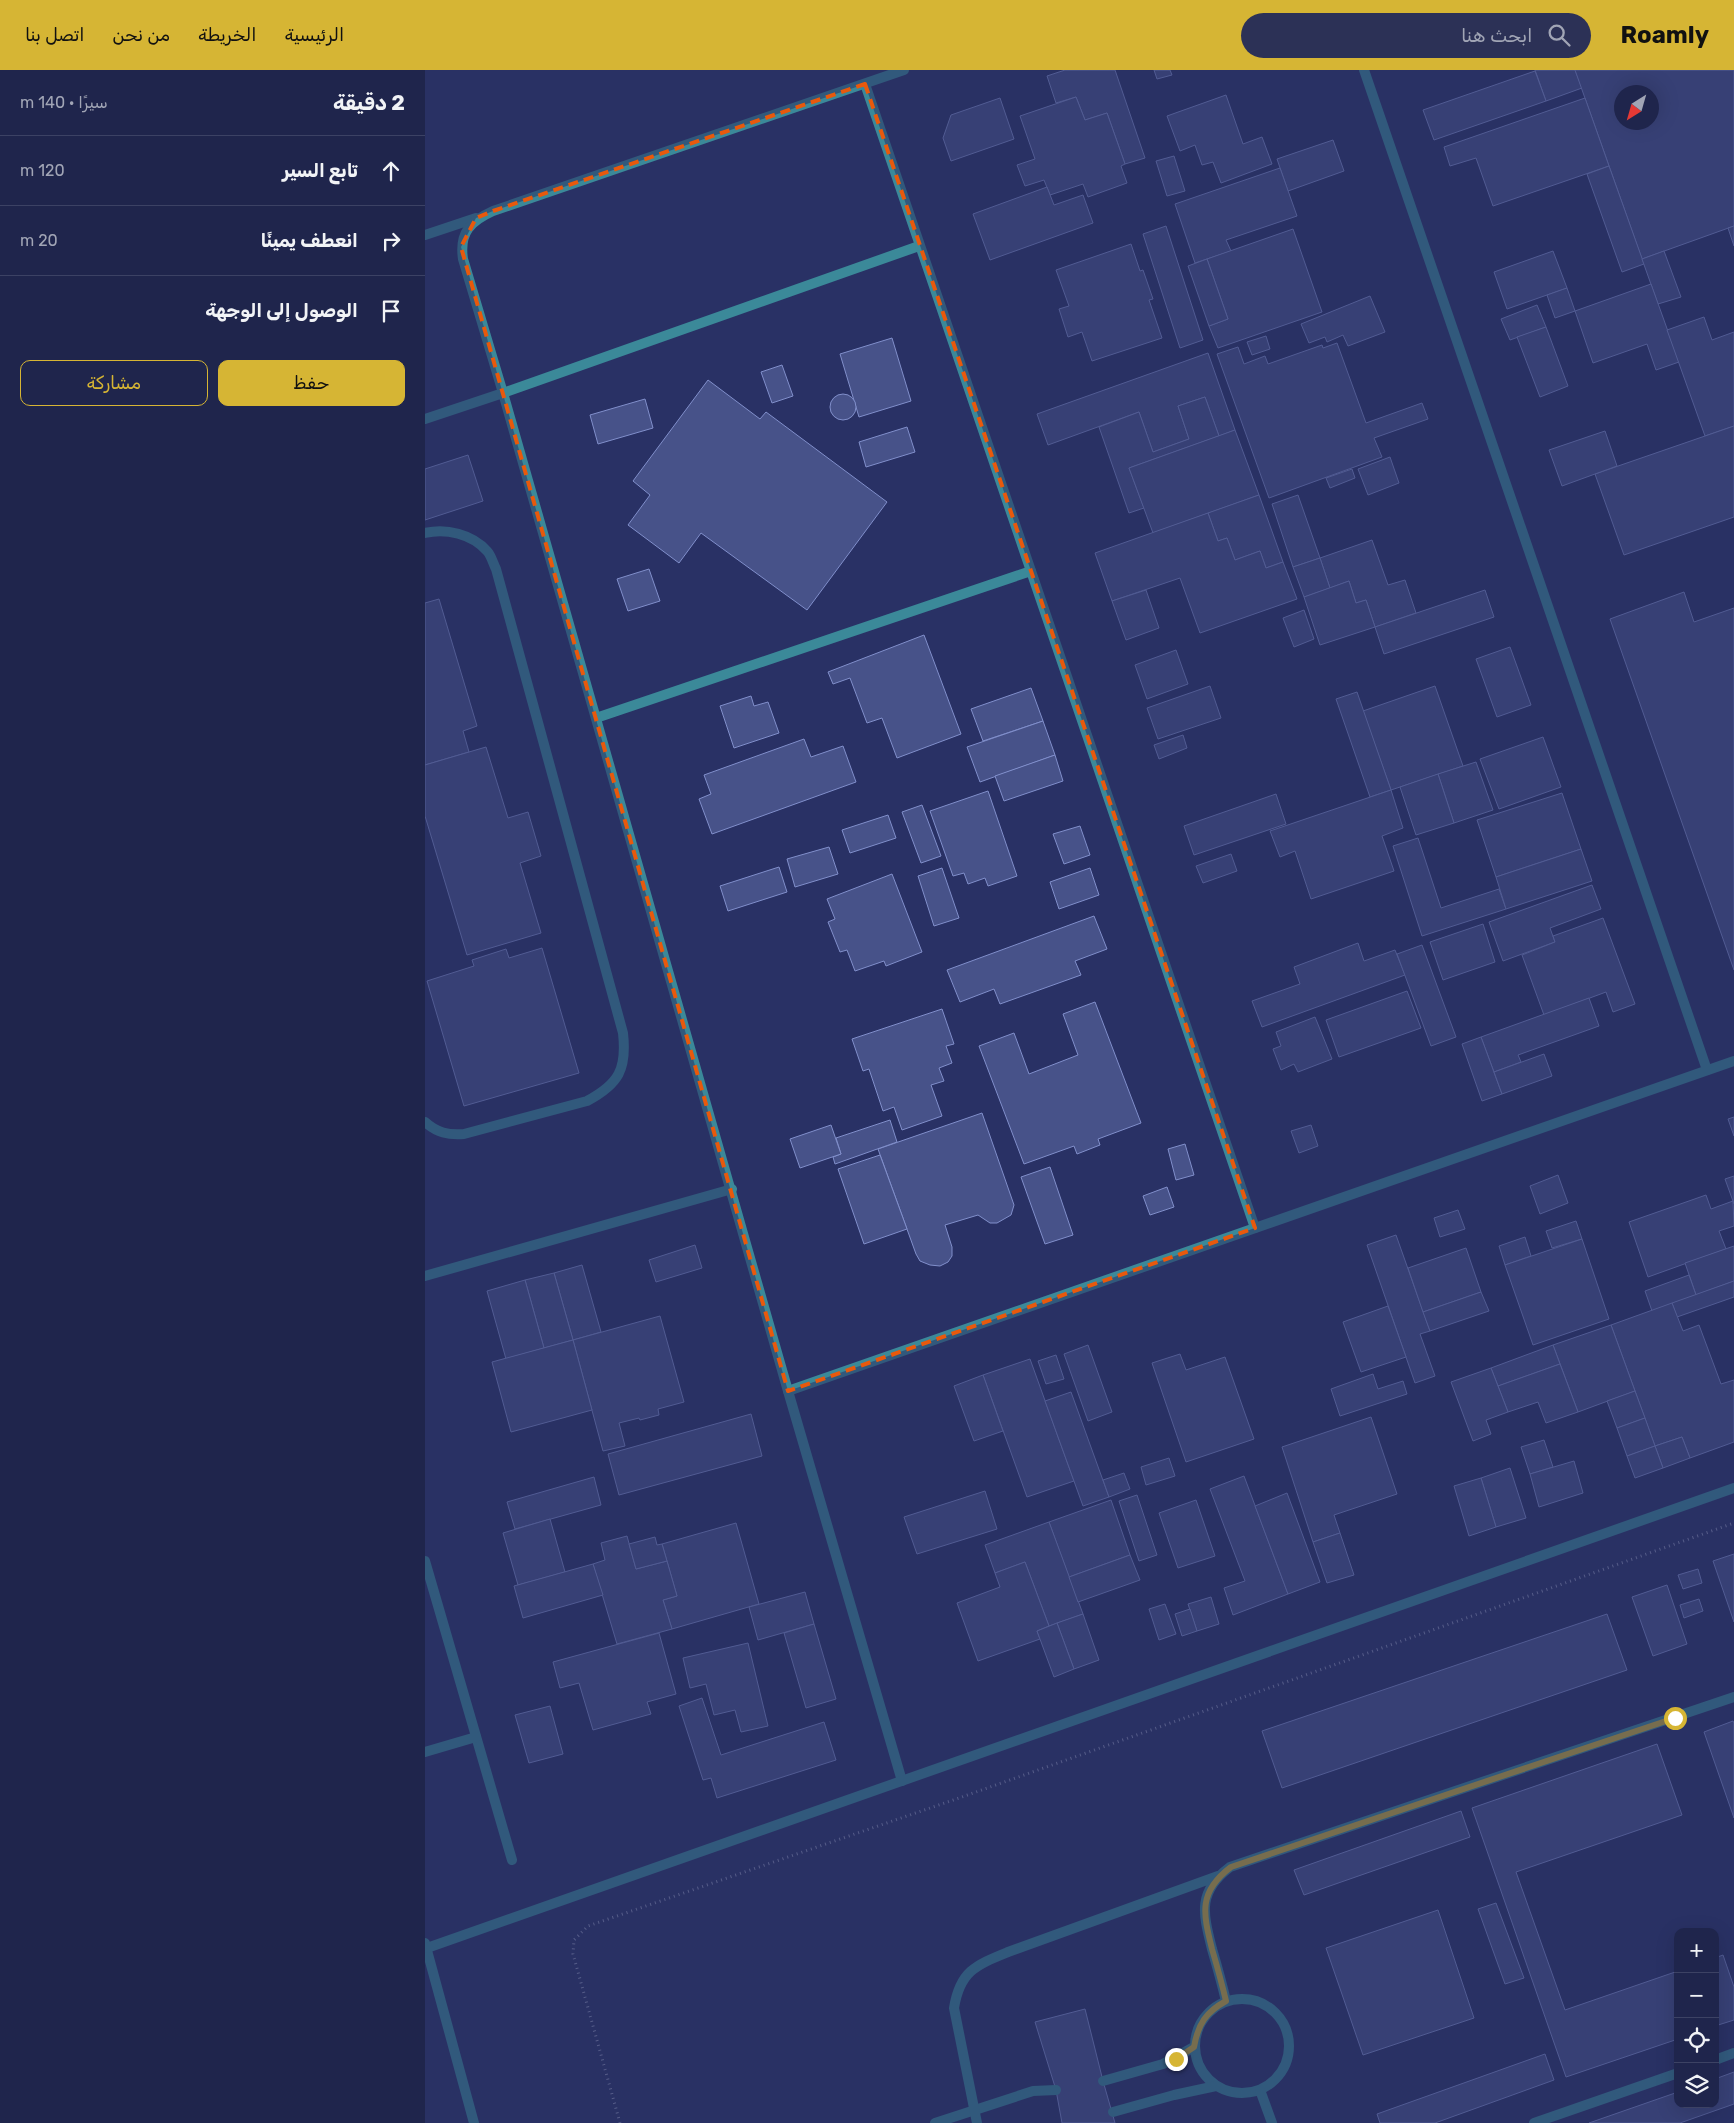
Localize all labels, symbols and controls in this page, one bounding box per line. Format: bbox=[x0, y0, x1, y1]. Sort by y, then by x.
search box bbox=[1241, 13, 1591, 58]
icon: search bbox=[1545, 21, 1573, 49]
text: Roamly bbox=[1621, 21, 1709, 49]
text: اتصل بنا bbox=[25, 24, 84, 46]
text: من نحن bbox=[112, 24, 170, 46]
text: الخريطة bbox=[198, 24, 256, 46]
text: الرئيسية bbox=[284, 24, 344, 46]
text: ابحث هنا bbox=[1461, 24, 1533, 47]
north arrow bbox=[1614, 85, 1659, 130]
text: 2 دقيقة bbox=[333, 90, 405, 115]
text: سيرًا · 140 m bbox=[20, 93, 108, 112]
icon: ahead bbox=[377, 157, 405, 185]
text: تابع السير bbox=[282, 159, 358, 182]
text: 120 m bbox=[20, 161, 65, 180]
icon: right bbox=[377, 227, 405, 255]
text: انعطف يمينًا bbox=[261, 229, 358, 252]
text: 20 m bbox=[20, 231, 58, 250]
icon: arrive bbox=[377, 297, 405, 325]
text: الوصول إلى الوجهة bbox=[205, 299, 358, 322]
button: مشاركة bbox=[20, 360, 208, 406]
button: حفظ bbox=[218, 360, 405, 406]
route start bbox=[1664, 1707, 1687, 1730]
map controls bbox=[1674, 1928, 1719, 2108]
button: + bbox=[1674, 1928, 1719, 1973]
button: − bbox=[1674, 1973, 1719, 2018]
button: locate bbox=[1674, 2018, 1719, 2063]
route end bbox=[1165, 2048, 1188, 2071]
button: layers bbox=[1674, 2063, 1719, 2108]

